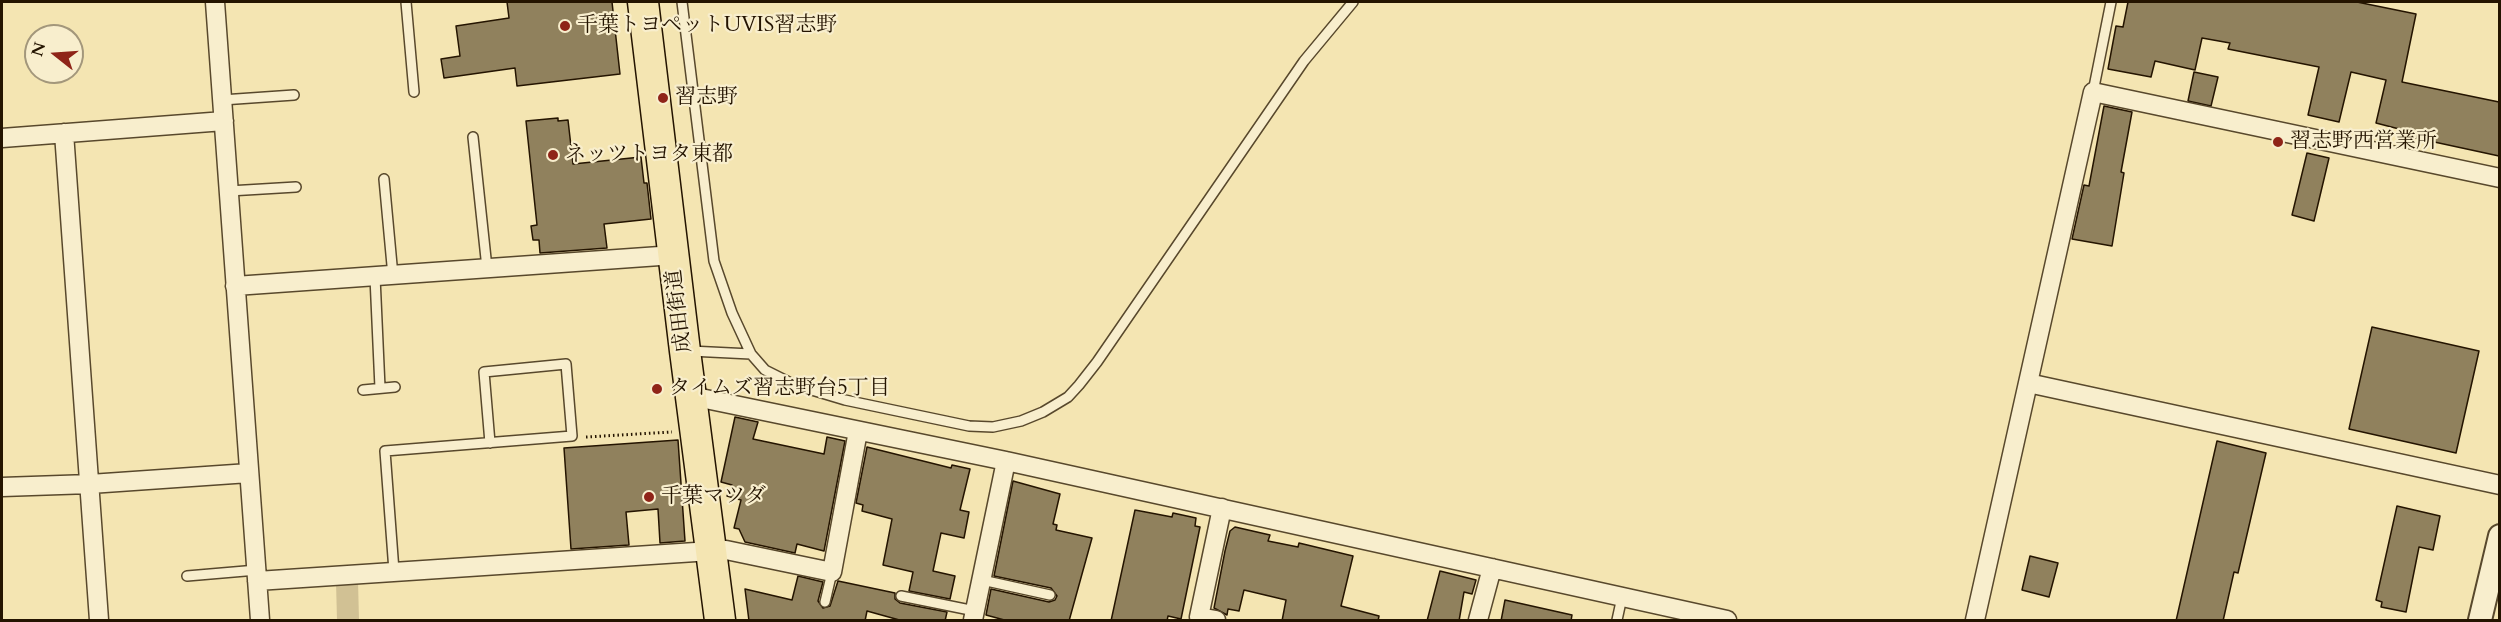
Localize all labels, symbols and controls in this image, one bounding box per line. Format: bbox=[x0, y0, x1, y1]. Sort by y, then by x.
place label: 千葉トヨペットUVIS習志野 bbox=[577, 13, 837, 39]
marker: 千葉トヨペットUVIS習志野 bbox=[558, 19, 572, 33]
north arrow bbox=[24, 24, 84, 84]
text: N bbox=[26, 39, 51, 59]
place label: 習志野 bbox=[675, 85, 738, 111]
marker: 習志野 bbox=[656, 91, 670, 105]
place label: 習志野西営業所 bbox=[2290, 129, 2437, 155]
marker: 習志野西営業所 bbox=[2271, 135, 2285, 149]
place label: ネッツトヨタ東都 bbox=[565, 142, 733, 168]
marker: ネッツトヨタ東都 bbox=[546, 148, 560, 162]
street label: 成田街道 bbox=[662, 268, 698, 354]
place label: タイムズ習志野台5丁目 bbox=[669, 376, 890, 402]
marker: タイムズ習志野台5丁目 bbox=[650, 382, 664, 396]
place label: 千葉マツダ bbox=[661, 484, 766, 510]
marker: 千葉マツダ bbox=[642, 490, 656, 504]

